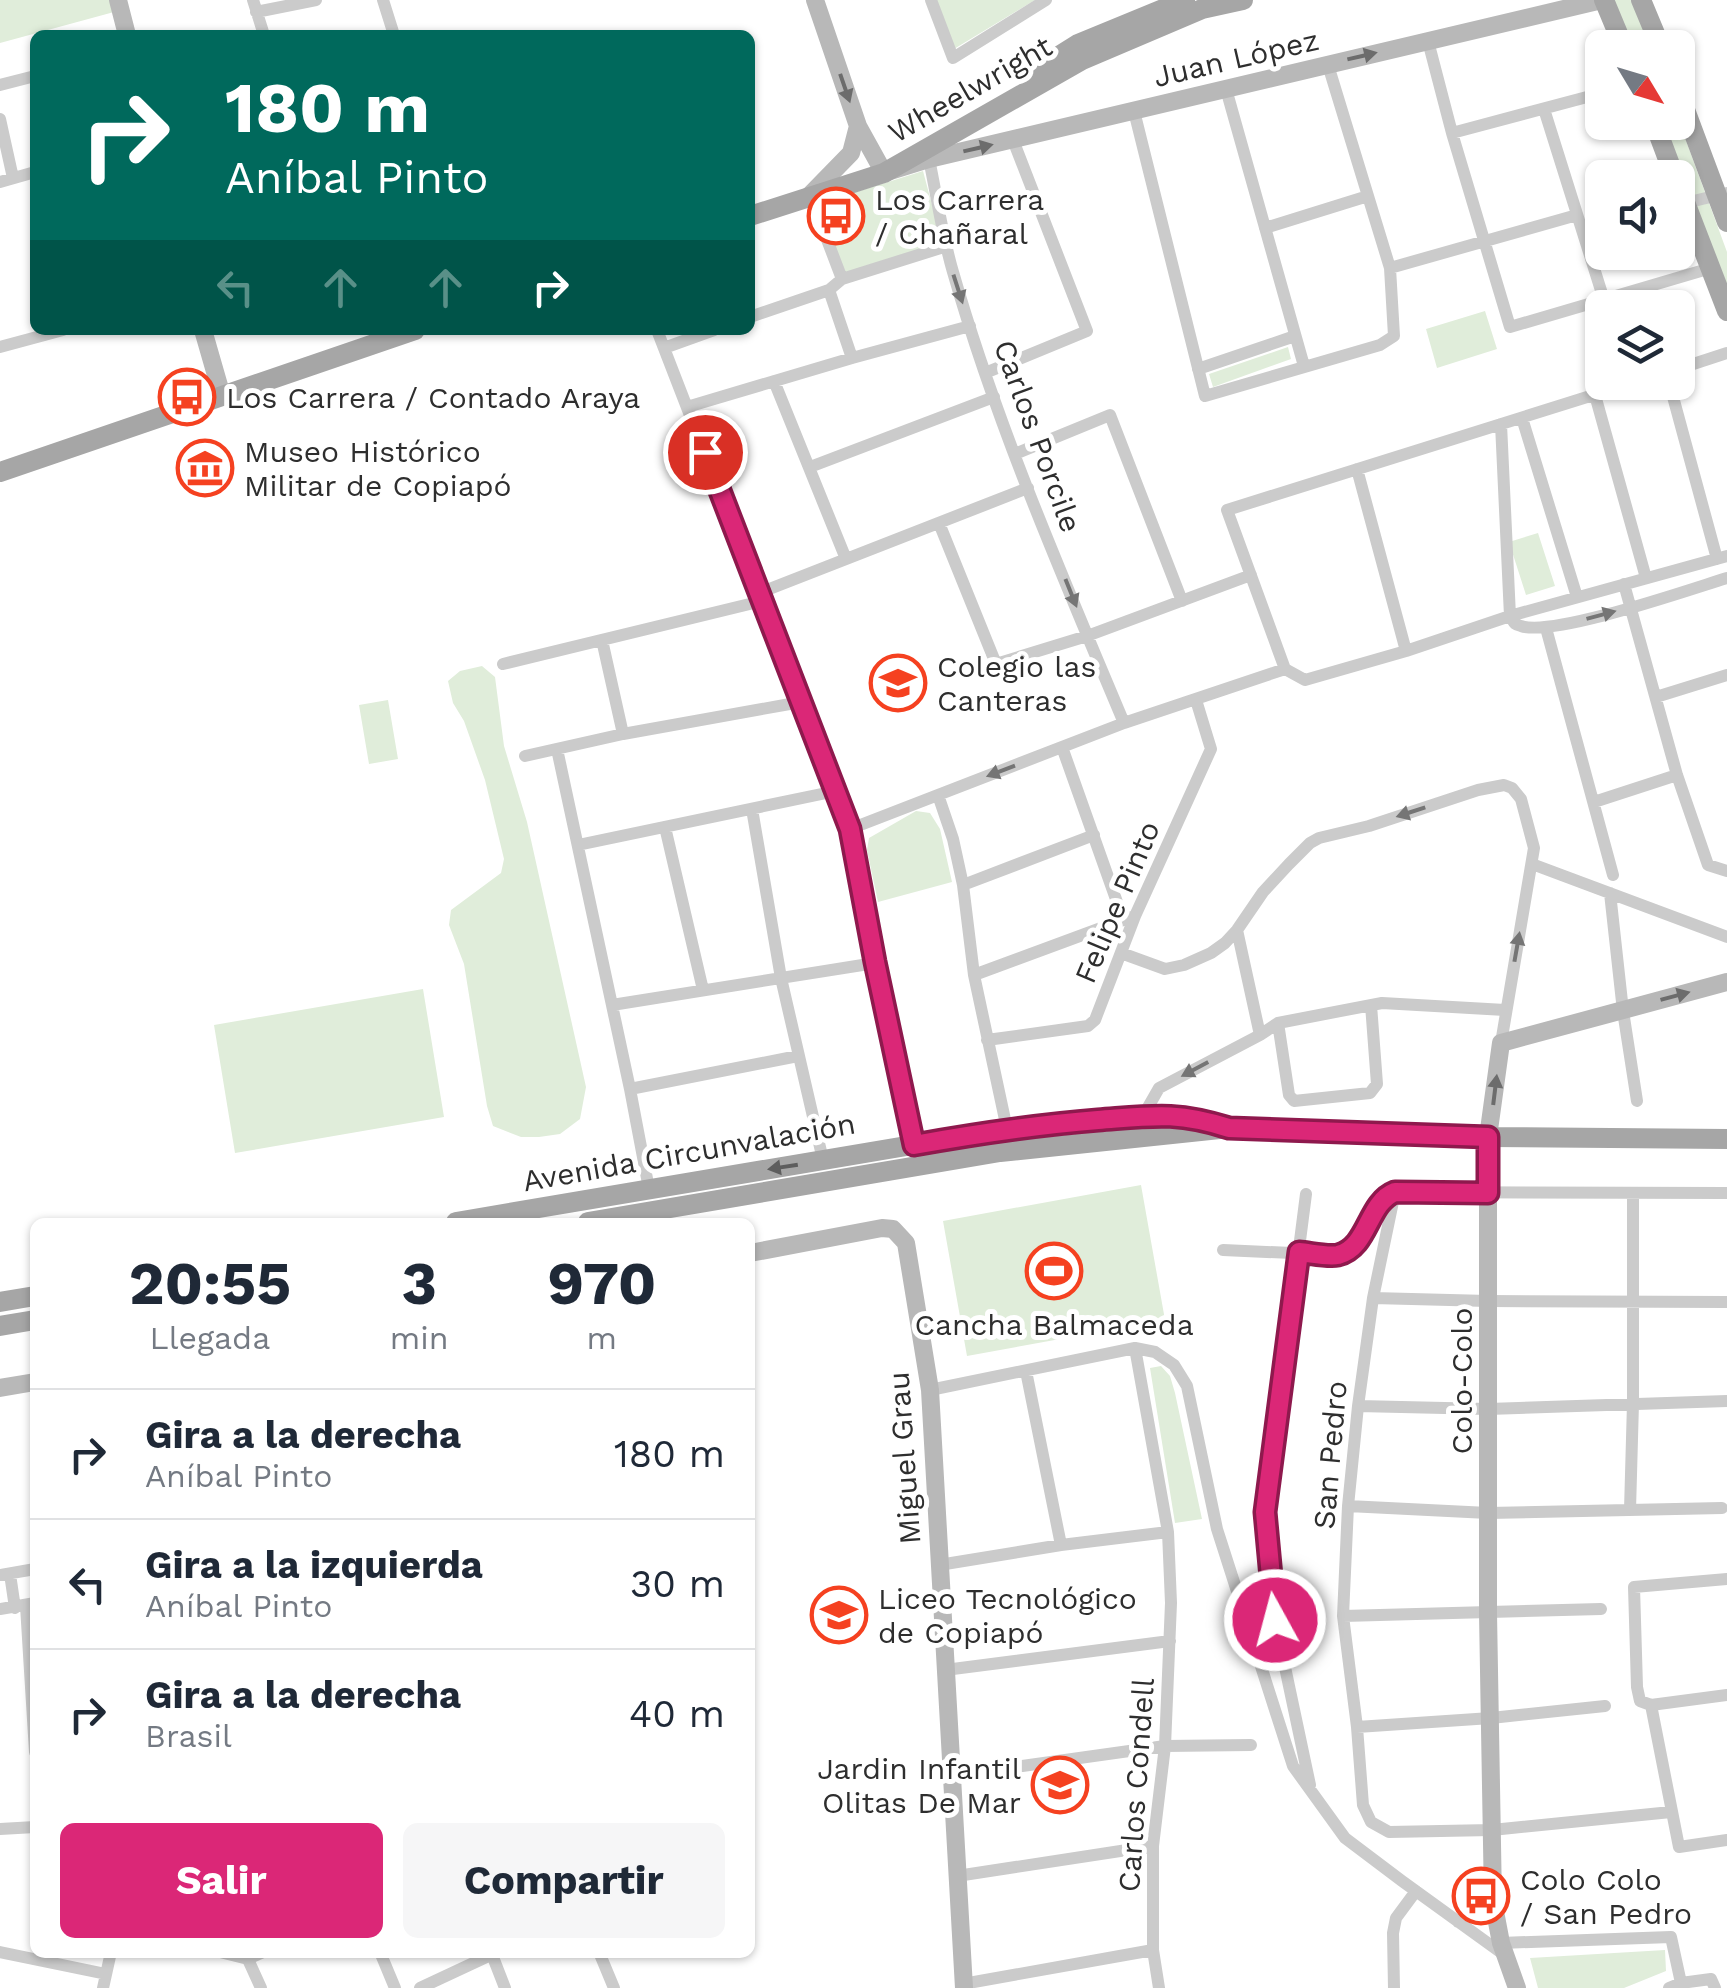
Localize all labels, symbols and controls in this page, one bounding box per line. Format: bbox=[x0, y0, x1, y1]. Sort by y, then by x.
street label: Juan López bbox=[1150, 22, 1322, 94]
street label: Wheelwright bbox=[882, 28, 1058, 150]
north arrow bbox=[1585, 30, 1695, 140]
map controls bbox=[1585, 30, 1695, 400]
one-way arrow bbox=[1347, 48, 1378, 63]
text: 180 m bbox=[225, 67, 430, 149]
icon: right bbox=[60, 70, 190, 200]
one-way arrow bbox=[838, 74, 853, 104]
one-way arrow bbox=[963, 140, 994, 155]
text: Aníbal Pinto bbox=[225, 151, 489, 204]
button: sound bbox=[1585, 160, 1695, 270]
place label: Los Carrera / Chañaral bbox=[875, 182, 1044, 251]
bus stop icon: Los Carrera / Chañaral bbox=[806, 186, 866, 246]
icon: left bbox=[208, 260, 263, 315]
icon: ahead bbox=[313, 260, 368, 315]
icon: ahead bbox=[418, 260, 473, 315]
icon: right bbox=[523, 260, 578, 315]
one-way arrow bbox=[952, 274, 967, 304]
button: layers bbox=[1585, 290, 1695, 400]
street label: Carlos Porcile bbox=[987, 335, 1089, 537]
bus stop icon: Los Carrera / Contado Araya bbox=[157, 367, 217, 427]
place label: Los Carrera / Contado Araya bbox=[226, 380, 640, 415]
pin bbox=[663, 410, 748, 495]
icon: arrive bbox=[678, 425, 733, 480]
place label: Museo Histórico Militar de Copiapó bbox=[244, 434, 512, 503]
museum icon: Museo Histórico Militar de Copiapó bbox=[175, 438, 235, 498]
one-way arrow bbox=[1063, 579, 1079, 609]
one-way arrow bbox=[1585, 607, 1616, 623]
place label: Colegio las Canteras bbox=[937, 649, 1096, 718]
school or university icon: Colegio las Canteras bbox=[868, 653, 928, 713]
one-way arrow bbox=[985, 763, 1015, 779]
one-way arrow bbox=[1396, 805, 1426, 820]
street label: Felipe Pinto bbox=[1067, 816, 1167, 988]
one-way arrow bbox=[1509, 931, 1525, 962]
one-way arrow bbox=[1660, 988, 1691, 1004]
one-way arrow bbox=[1181, 1060, 1210, 1077]
one-way arrow bbox=[1487, 1074, 1503, 1105]
street label: Avenida Circunvalación bbox=[520, 1105, 858, 1199]
one-way arrow bbox=[766, 1160, 798, 1175]
sports icon: Cancha Balmaceda bbox=[1024, 1241, 1084, 1301]
text: 20:55 bbox=[129, 1248, 291, 1319]
text: 3 bbox=[401, 1248, 437, 1319]
text: 970 bbox=[547, 1248, 656, 1319]
place label: Cancha Balmaceda bbox=[914, 1307, 1194, 1342]
street label: Colo-Colo bbox=[1444, 1308, 1479, 1454]
text: Llegada bbox=[150, 1319, 270, 1357]
text: min bbox=[390, 1319, 449, 1357]
text: m bbox=[587, 1319, 617, 1357]
street label: Miguel Grau bbox=[881, 1371, 927, 1545]
street label: San Pedro bbox=[1306, 1379, 1354, 1531]
text: Gira a la derecha bbox=[145, 1413, 461, 1457]
icon: right bbox=[60, 1427, 115, 1482]
text: 180 m bbox=[614, 1432, 725, 1476]
text: Aníbal Pinto bbox=[145, 1457, 332, 1495]
text: Gira a la izquierda bbox=[145, 1543, 483, 1587]
icon: left bbox=[60, 1557, 115, 1612]
text: 30 m bbox=[630, 1562, 725, 1606]
position arrow bbox=[1223, 1568, 1327, 1672]
place label: Liceo Tecnológico de Copiapó bbox=[878, 1581, 1137, 1650]
school or university icon: Liceo Tecnológico de Copiapó bbox=[809, 1585, 869, 1645]
text: Aníbal Pinto bbox=[145, 1587, 332, 1625]
text: Gira a la derecha bbox=[145, 1673, 461, 1717]
street label: Carlos Condell bbox=[1111, 1677, 1161, 1893]
icon: right bbox=[60, 1687, 115, 1742]
text: 40 m bbox=[629, 1692, 725, 1736]
text: Brasil bbox=[145, 1717, 232, 1755]
place label: Jardin Infantil Olitas De Mar bbox=[817, 1751, 1021, 1820]
school or university icon: Jardin Infantil Olitas De Mar bbox=[1030, 1755, 1090, 1815]
button: Salir bbox=[60, 1823, 383, 1938]
button: Compartir bbox=[403, 1823, 725, 1938]
place label: Colo Colo / San Pedro bbox=[1520, 1862, 1692, 1931]
bus stop icon: Colo Colo / San Pedro bbox=[1451, 1866, 1511, 1926]

